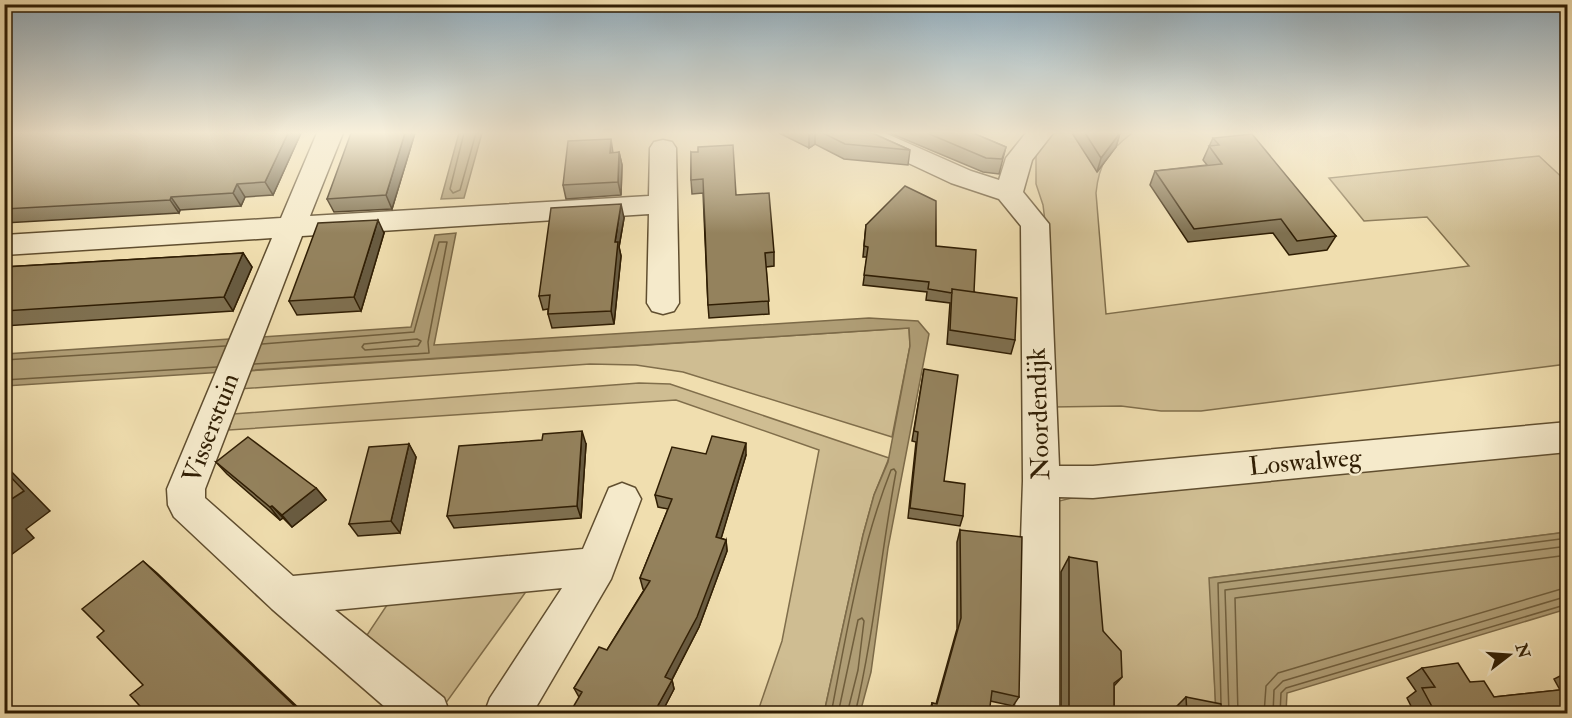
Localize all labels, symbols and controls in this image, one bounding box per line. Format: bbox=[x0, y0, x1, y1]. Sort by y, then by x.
street label: Noordendijk bbox=[1021, 347, 1057, 481]
street label: Visserstuin bbox=[176, 369, 246, 487]
street label: Loswalweg bbox=[1247, 441, 1364, 483]
north arrow bbox=[1479, 625, 1539, 685]
text: N bbox=[1510, 640, 1534, 661]

